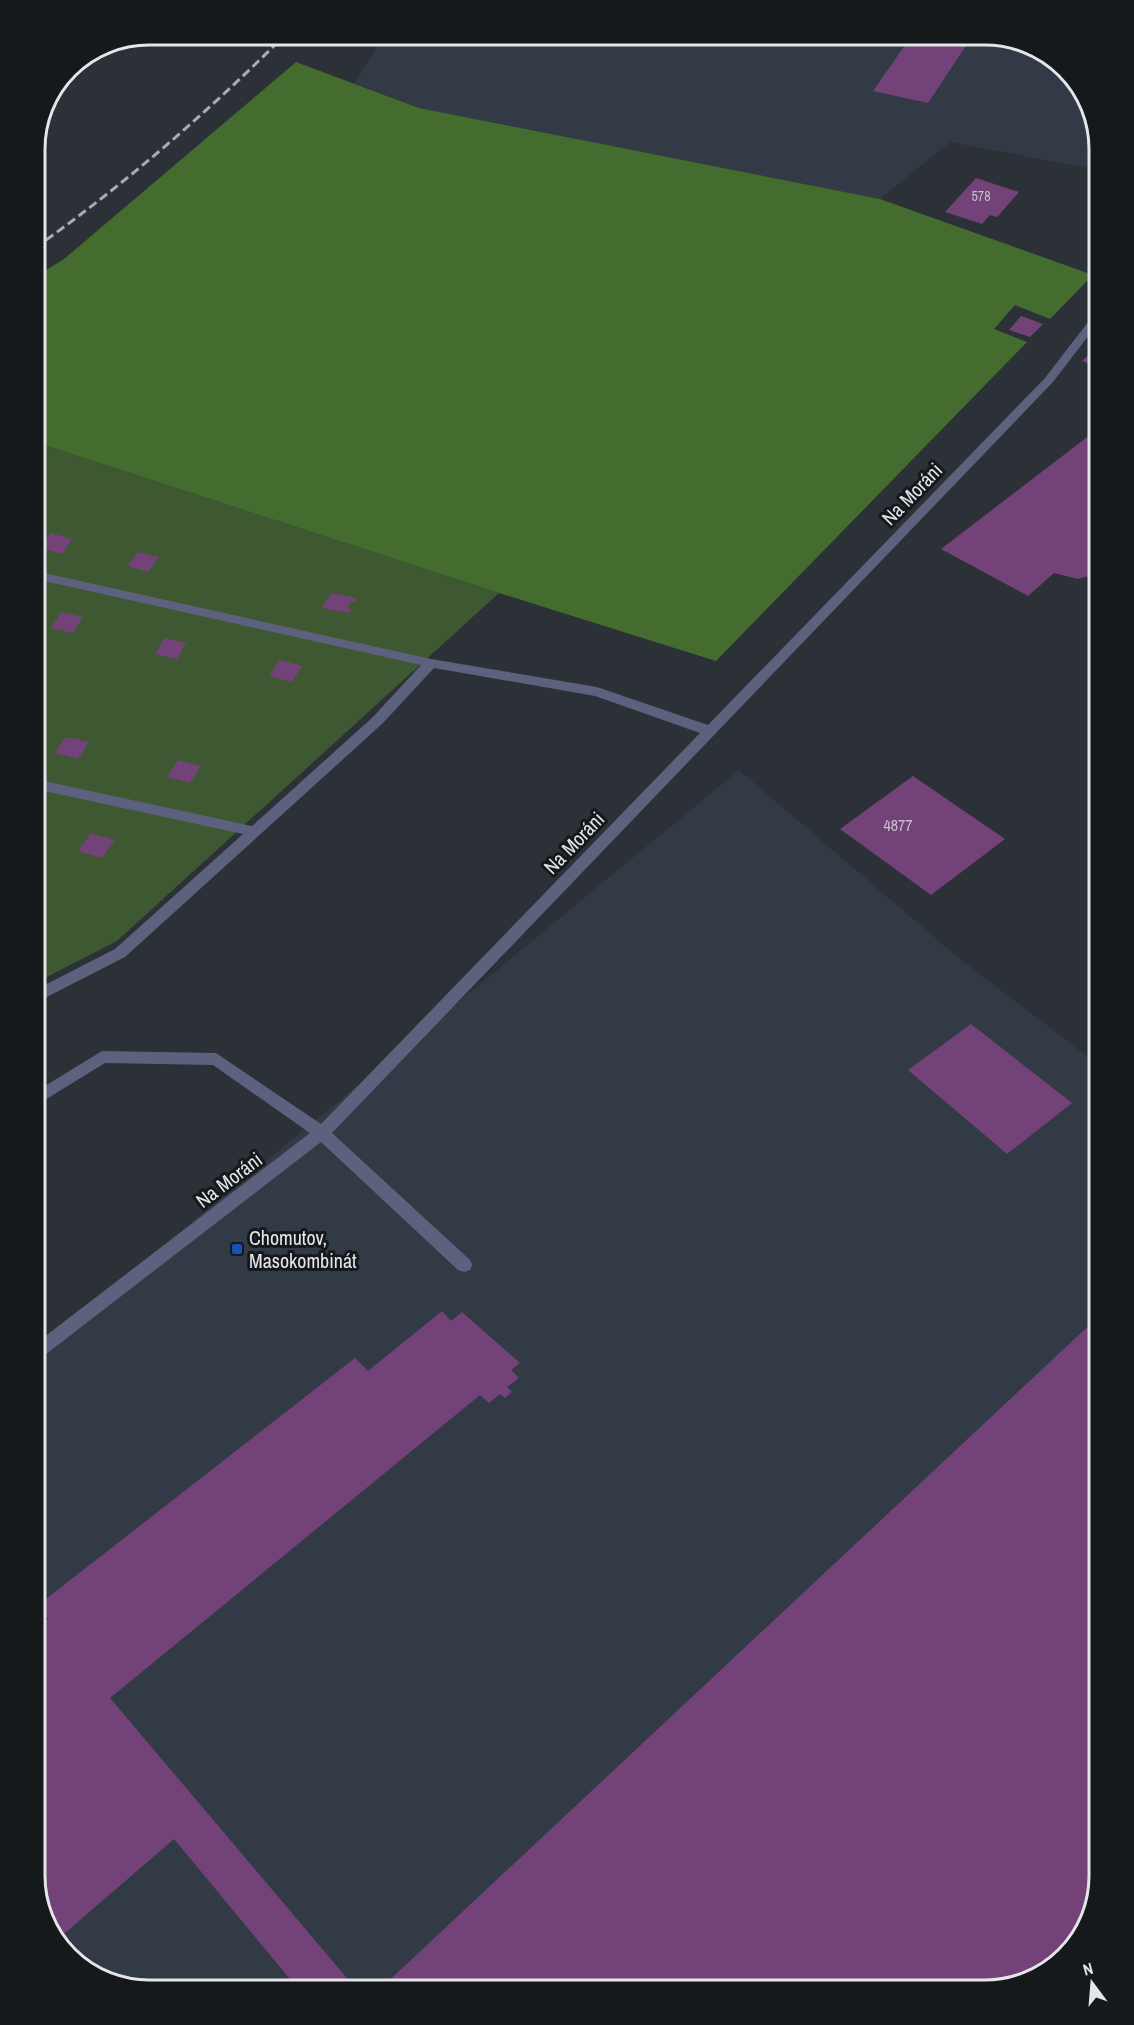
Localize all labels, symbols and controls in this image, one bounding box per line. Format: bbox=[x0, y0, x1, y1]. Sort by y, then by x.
house number: 578 bbox=[971, 187, 991, 205]
street label: Na Moráni bbox=[875, 457, 948, 531]
street label: Na Moráni bbox=[537, 806, 610, 880]
house number: 4877 bbox=[883, 814, 913, 836]
street label: Na Moráni bbox=[190, 1146, 267, 1213]
place label: Chomutov, Masokombinát bbox=[249, 1224, 357, 1274]
marker: Chomutov, Masokombinát bbox=[230, 1242, 244, 1256]
north arrow bbox=[1062, 1953, 1122, 2013]
text: N bbox=[1080, 1957, 1095, 1980]

